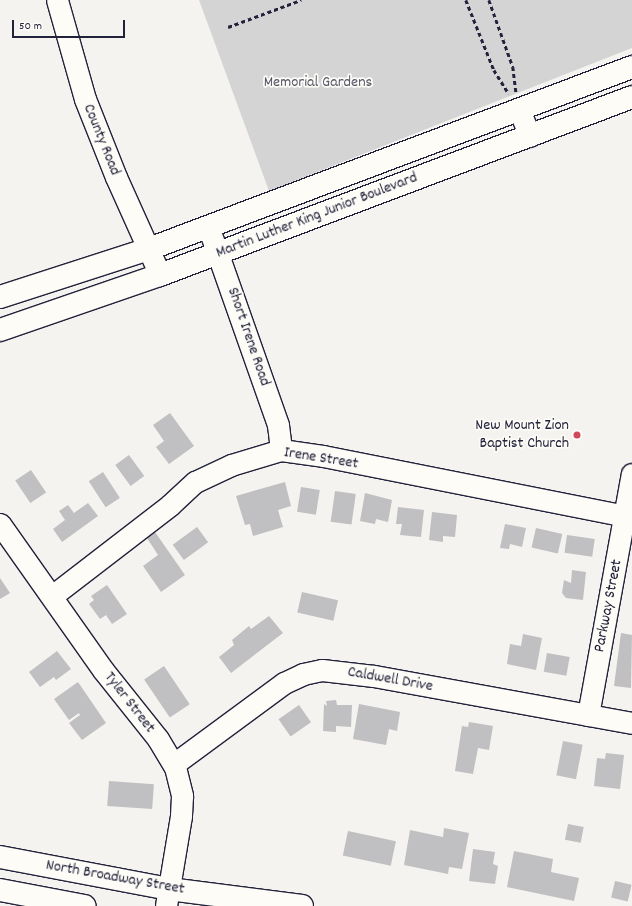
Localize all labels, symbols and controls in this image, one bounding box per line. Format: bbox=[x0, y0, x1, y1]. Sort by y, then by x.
scale bar bbox=[14, 12, 127, 38]
text: 50 m bbox=[19, 18, 42, 35]
park label: Memorial Gardens bbox=[264, 73, 372, 93]
street label: County Road bbox=[78, 102, 124, 178]
street label: Martin Luther King Junior Boulevard bbox=[214, 169, 420, 263]
street label: Short Irene Road bbox=[222, 285, 274, 389]
place label: New Mount Zion Baptist Church bbox=[475, 416, 569, 454]
marker: New Mount Zion Baptist Church bbox=[572, 430, 582, 440]
street label: Irene Street bbox=[283, 444, 359, 474]
street label: Parkway Street bbox=[591, 558, 627, 654]
street label: Caldwell Drive bbox=[346, 663, 434, 697]
street label: Tyler Street bbox=[99, 669, 159, 737]
street label: North Broadway Street bbox=[44, 856, 186, 900]

